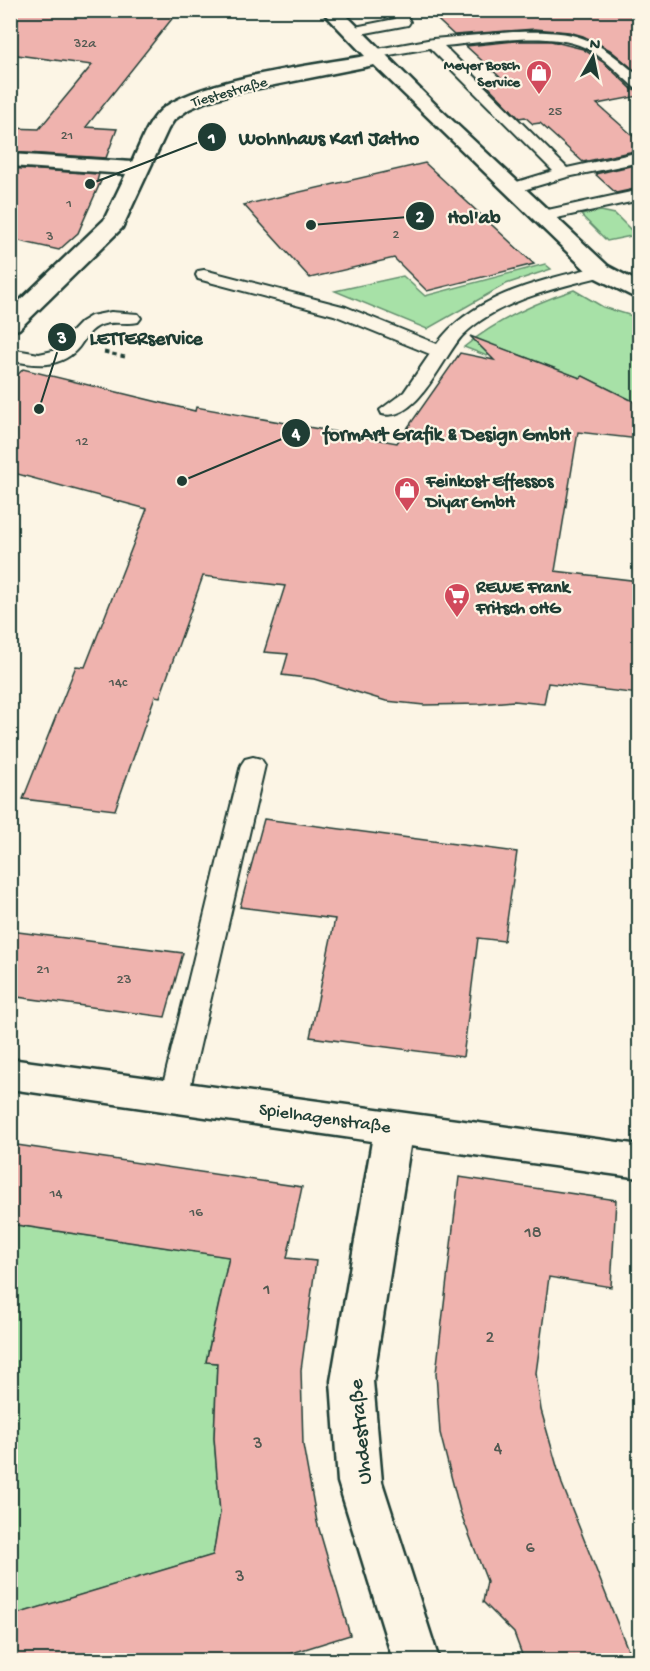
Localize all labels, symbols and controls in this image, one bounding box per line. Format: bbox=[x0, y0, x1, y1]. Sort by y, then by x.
north arrow bbox=[563, 27, 623, 87]
text: N bbox=[588, 35, 602, 56]
house number: 32a bbox=[73, 36, 97, 53]
place label: Meyer Bosch Service bbox=[444, 57, 521, 92]
shop icon: Meyer Bosch Service bbox=[524, 58, 554, 96]
street label: Tiestestraße bbox=[188, 73, 270, 113]
house number: 25 bbox=[548, 104, 562, 121]
callout: Wohnhaus Karl Jatho bbox=[197, 118, 432, 156]
house number: 21 bbox=[61, 128, 73, 145]
text: 1 bbox=[207, 129, 216, 150]
text: Wohnhaus Karl Jatho bbox=[238, 129, 420, 152]
house number: 1 bbox=[65, 196, 72, 213]
callout: Hol'ab bbox=[405, 197, 512, 235]
text: 2 bbox=[416, 208, 425, 229]
text: Hol'ab bbox=[448, 208, 501, 231]
house number: 2 bbox=[393, 227, 400, 244]
house number: 3 bbox=[45, 229, 54, 246]
callout: LETTERservice bbox=[47, 318, 214, 356]
text: 3 bbox=[56, 329, 67, 350]
text: LETTERservice bbox=[89, 329, 203, 352]
callout: formArt Grafik & Design GmbH bbox=[281, 414, 583, 452]
text: formArt Grafik & Design GmbH bbox=[322, 424, 572, 448]
text: 4 bbox=[291, 425, 301, 446]
house number: 12 bbox=[75, 434, 88, 451]
place label: Feinkost Effessos Diyar GmbH bbox=[424, 472, 555, 514]
shop icon: Feinkost Effessos Diyar GmbH bbox=[392, 475, 422, 513]
place label: REWE Frank Fritsch oHG bbox=[475, 578, 572, 620]
supermarket icon: REWE Frank Fritsch oHG bbox=[442, 581, 472, 619]
house number: 14c bbox=[108, 674, 128, 692]
house number: 21 bbox=[36, 961, 50, 979]
house number: 23 bbox=[116, 971, 132, 989]
street label: Spielhagenstraße bbox=[257, 1100, 393, 1139]
house number: 14 bbox=[48, 1185, 63, 1203]
house number: 16 bbox=[188, 1204, 203, 1222]
house number: 18 bbox=[523, 1223, 542, 1244]
house number: 1 bbox=[262, 1280, 271, 1301]
house number: 2 bbox=[486, 1328, 495, 1349]
street label: Uhdestraße bbox=[345, 1377, 380, 1485]
house number: 3 bbox=[252, 1434, 263, 1455]
house number: 4 bbox=[494, 1439, 503, 1460]
house number: 6 bbox=[525, 1538, 535, 1559]
house number: 3 bbox=[234, 1567, 245, 1588]

